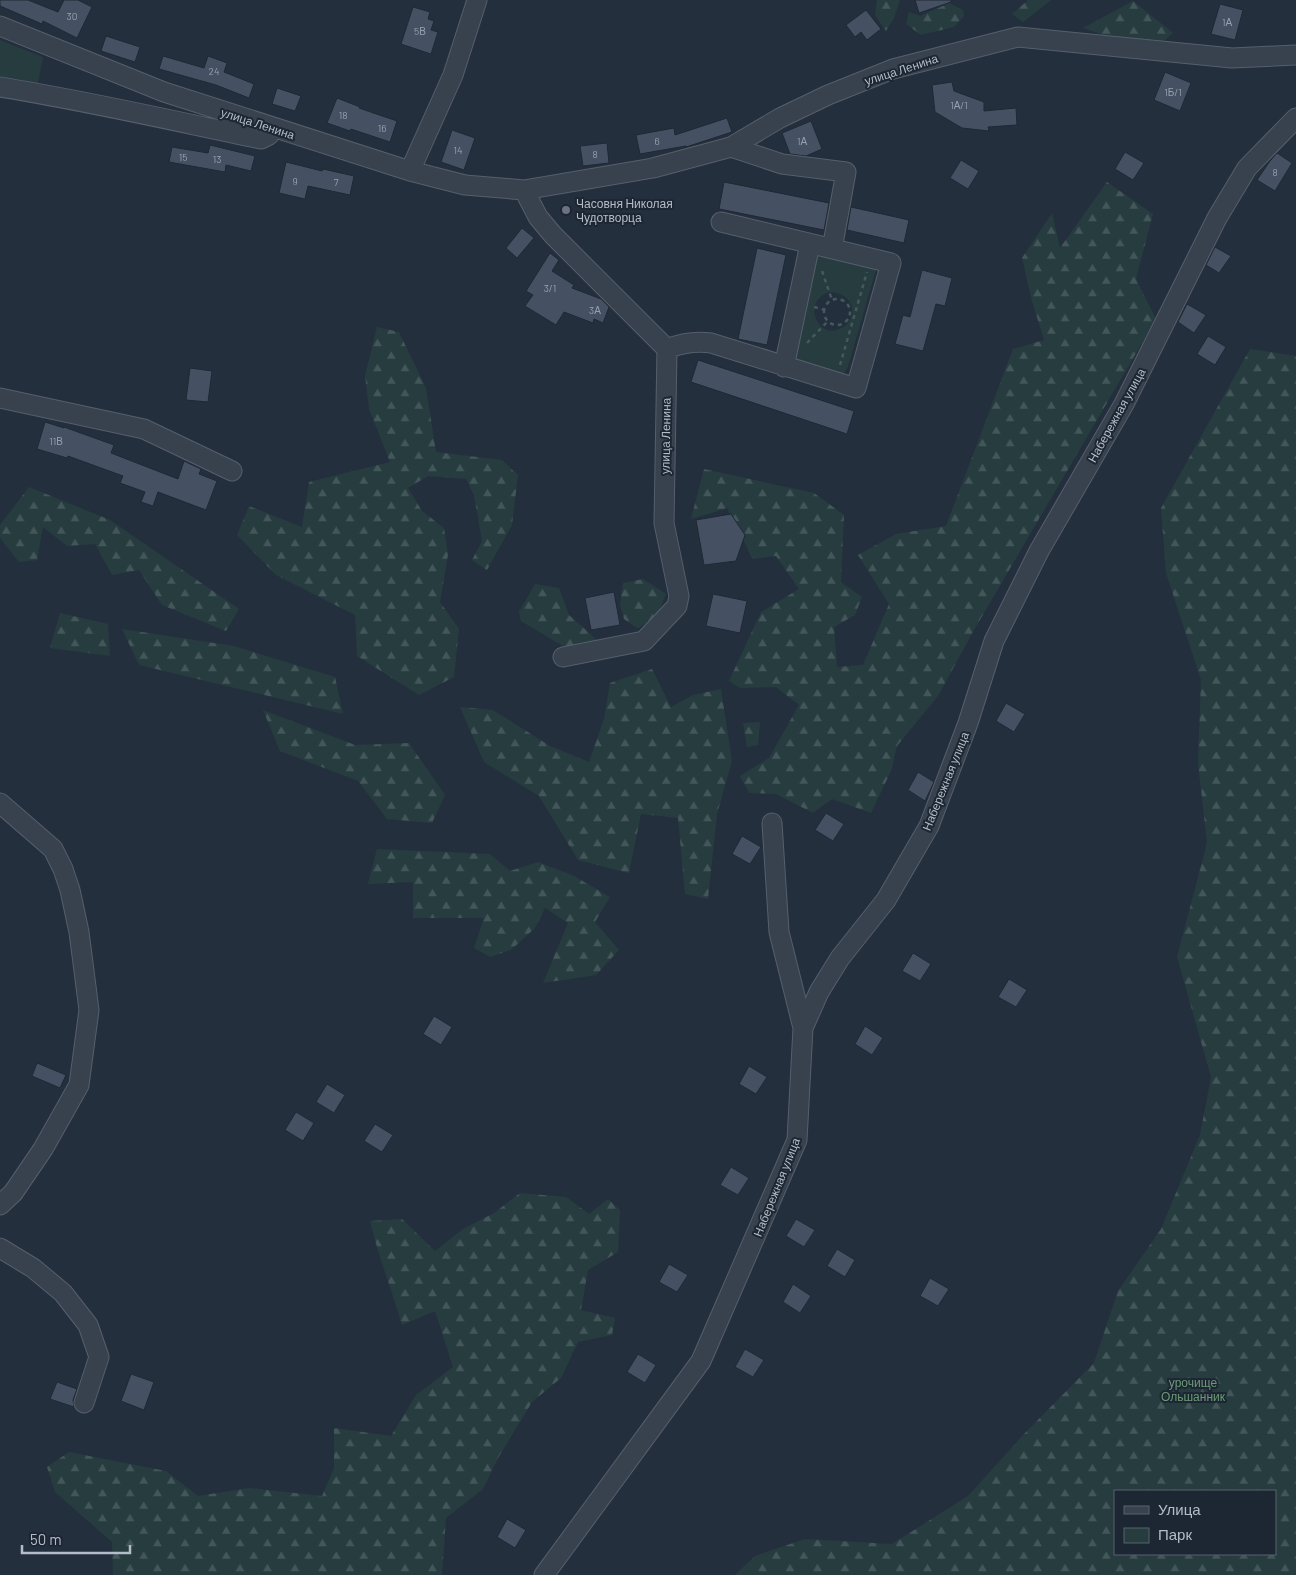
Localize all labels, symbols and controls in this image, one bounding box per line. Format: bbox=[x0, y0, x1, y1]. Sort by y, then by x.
house number: 30 bbox=[67, 10, 77, 22]
house number: 1А bbox=[1222, 16, 1232, 28]
house number: 5В bbox=[414, 25, 426, 37]
street label: улица Ленина bbox=[862, 50, 940, 88]
house number: 24 bbox=[209, 65, 219, 77]
house number: 1Б/1 bbox=[1164, 86, 1182, 98]
house number: 1А/1 bbox=[950, 99, 968, 111]
street label: улица Ленина bbox=[219, 105, 297, 143]
house number: 18 bbox=[339, 109, 347, 121]
house number: 16 bbox=[378, 122, 386, 134]
house number: 6 bbox=[654, 135, 660, 147]
house number: 1А bbox=[797, 135, 807, 147]
house number: 14 bbox=[453, 144, 463, 156]
house number: 8 bbox=[592, 148, 598, 160]
house number: 15 bbox=[179, 151, 187, 163]
house number: 13 bbox=[213, 153, 221, 165]
house number: 8 bbox=[1272, 166, 1278, 178]
house number: 9 bbox=[292, 175, 298, 187]
house number: 7 bbox=[334, 176, 339, 188]
place label: Часовня Николая Чудотворца bbox=[576, 196, 673, 225]
marker: Часовня Николая Чудотворца bbox=[560, 204, 572, 216]
house number: 3/1 bbox=[544, 282, 556, 294]
house number: 3А bbox=[589, 304, 601, 316]
street label: Набережная улица bbox=[1084, 365, 1149, 465]
street label: улица Ленина bbox=[657, 397, 674, 474]
house number: 11В bbox=[49, 435, 63, 447]
street label: Набережная улица bbox=[919, 729, 972, 833]
street label: Набережная улица bbox=[750, 1135, 803, 1239]
park label: урочище Ольшанник bbox=[1161, 1375, 1226, 1403]
legend bbox=[1114, 1490, 1276, 1555]
text: Улица bbox=[1158, 1500, 1201, 1518]
scale bar bbox=[22, 1522, 130, 1554]
text: Парк bbox=[1158, 1525, 1192, 1543]
text: 50 m bbox=[30, 1530, 62, 1548]

